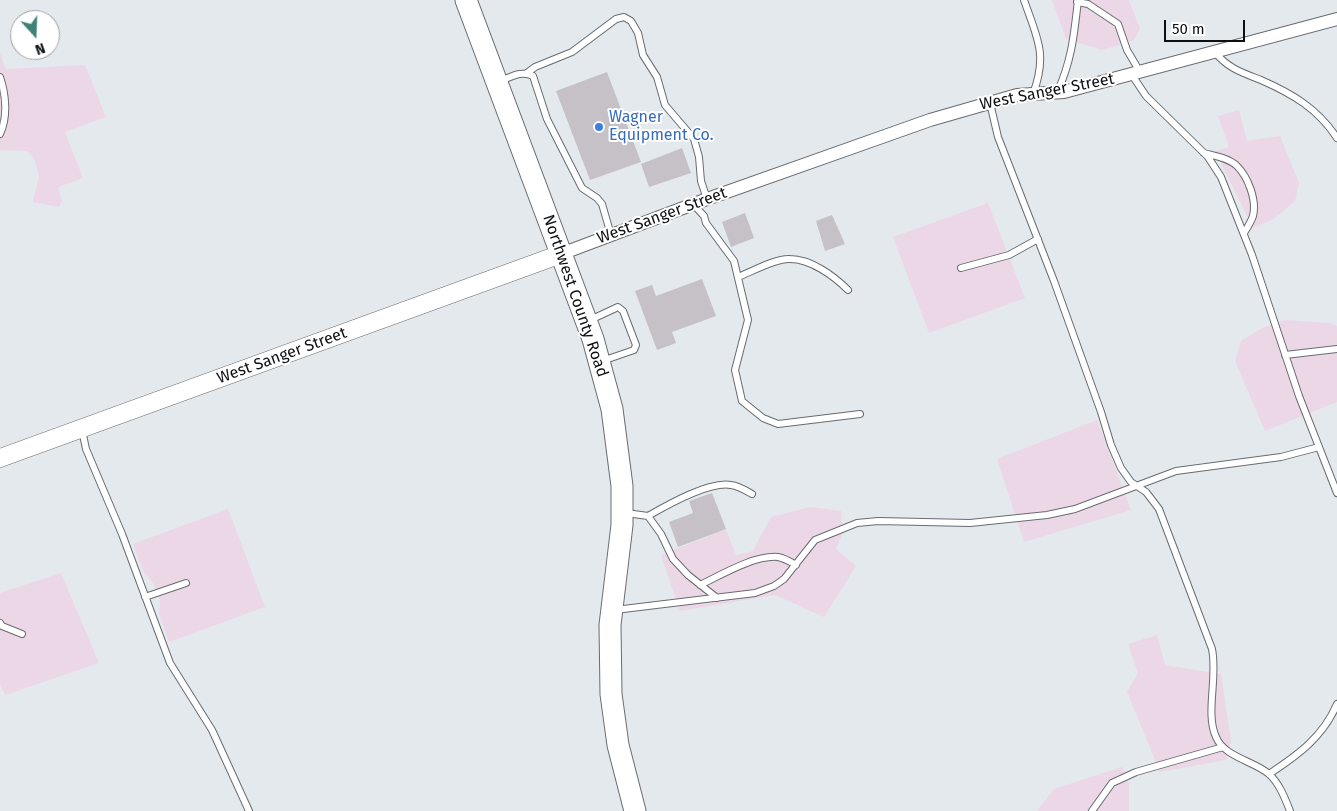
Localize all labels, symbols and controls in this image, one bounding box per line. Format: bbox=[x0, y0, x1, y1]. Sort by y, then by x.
north arrow bbox=[10, 10, 60, 60]
scale bar bbox=[1167, 10, 1248, 42]
text: 50 m bbox=[1172, 20, 1205, 38]
text: N bbox=[33, 39, 47, 58]
street label: West Sanger Street bbox=[978, 70, 1116, 114]
place label: Wagner Equipment Co. bbox=[609, 108, 714, 146]
marker: Wagner Equipment Co. bbox=[593, 121, 605, 133]
street label: West Sanger Street bbox=[595, 184, 729, 248]
street label: Northwest County Road bbox=[538, 212, 612, 380]
street label: West Sanger Street bbox=[215, 324, 349, 388]

